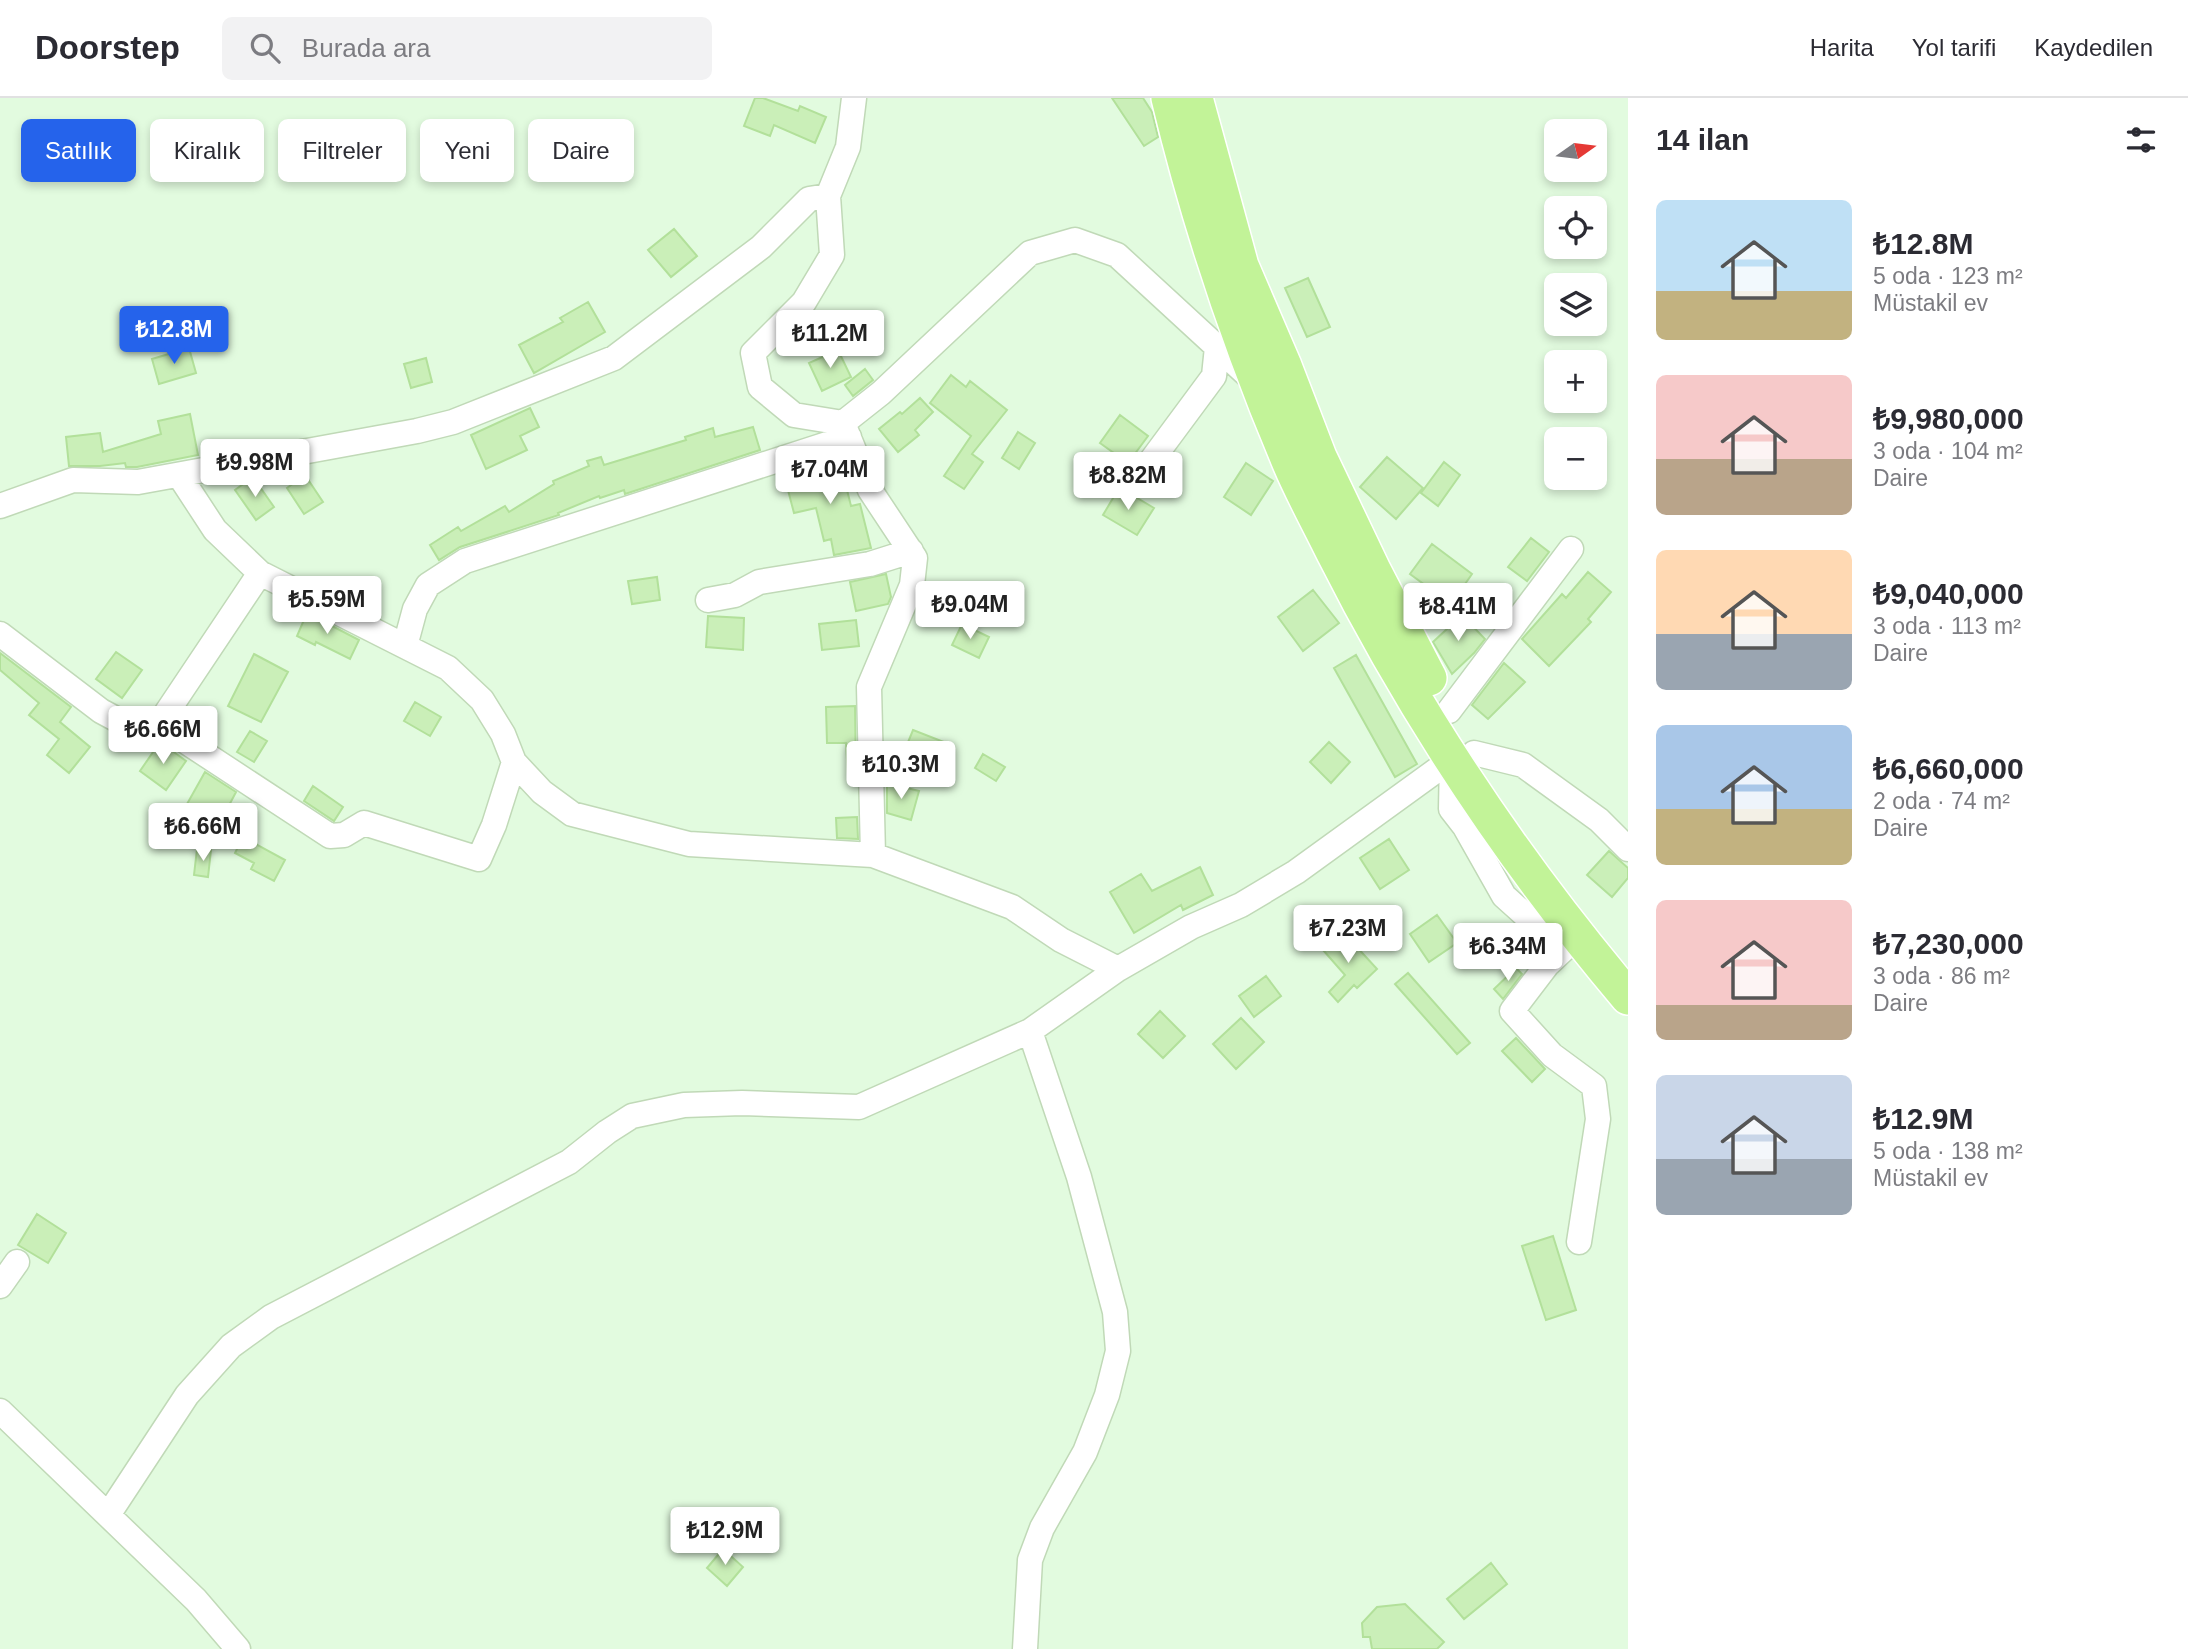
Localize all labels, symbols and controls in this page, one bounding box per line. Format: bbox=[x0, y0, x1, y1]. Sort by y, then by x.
search box bbox=[222, 17, 712, 80]
text: Doorstep bbox=[35, 29, 180, 66]
icon: search bbox=[246, 29, 284, 67]
text: Burada ara bbox=[302, 33, 431, 63]
text: Harita bbox=[1810, 34, 1874, 61]
text: Yol tarifi bbox=[1912, 34, 1996, 61]
text: Kaydedilen bbox=[2034, 34, 2153, 61]
chip: Satılık bbox=[21, 119, 136, 182]
chip: Kiralık bbox=[150, 119, 264, 182]
chip: Filtreler bbox=[278, 119, 406, 182]
chip: Yeni bbox=[420, 119, 514, 182]
chip: Daire bbox=[528, 119, 634, 182]
north arrow bbox=[1544, 119, 1606, 182]
map controls bbox=[1544, 119, 1607, 490]
icon: filters bbox=[2122, 121, 2160, 159]
text: 14 ilan bbox=[1656, 123, 1749, 156]
button: locate bbox=[1544, 196, 1607, 259]
text: ₺12.8M bbox=[1873, 227, 1974, 260]
icon: home bbox=[1712, 228, 1796, 312]
text: 5 oda · 123 m² bbox=[1873, 263, 2023, 289]
button: layers bbox=[1544, 273, 1607, 336]
text: Müstakil ev bbox=[1873, 290, 1988, 316]
pin: ₺12.8M bbox=[117, 306, 231, 366]
pin: ₺11.2M bbox=[773, 310, 887, 370]
text: ₺12.8M bbox=[135, 316, 213, 342]
text: ₺11.2M bbox=[792, 320, 868, 346]
button: + bbox=[1544, 350, 1607, 413]
text: ₺9,980,000 bbox=[1873, 402, 2024, 435]
icon: home bbox=[1712, 403, 1796, 487]
button: − bbox=[1544, 427, 1607, 490]
text: 3 oda · 104 m² bbox=[1873, 438, 2023, 464]
pin: ₺9.98M bbox=[198, 440, 312, 499]
pin: ₺7.04M bbox=[773, 446, 887, 506]
text: ₺9.98M bbox=[216, 449, 294, 475]
pin: ₺8.82M bbox=[1071, 452, 1185, 512]
text: ₺7.04M bbox=[791, 456, 869, 482]
text: ₺8.82M bbox=[1089, 462, 1167, 488]
text: Daire bbox=[1873, 465, 1928, 491]
pin: ₺5.59M bbox=[270, 576, 384, 636]
text: ₺9,040,000 bbox=[1873, 577, 2024, 610]
icon: home bbox=[1712, 578, 1796, 662]
pin: ₺9.04M bbox=[913, 582, 1027, 641]
pin: ₺8.41M bbox=[1401, 584, 1515, 643]
text: ₺5.59M bbox=[288, 586, 366, 612]
text: ₺9.04M bbox=[931, 591, 1009, 617]
text: ₺8.41M bbox=[1419, 593, 1497, 619]
text: 3 oda · 113 m² bbox=[1873, 613, 2021, 639]
text: Daire bbox=[1873, 640, 1928, 666]
pin: ₺6.66M bbox=[106, 706, 220, 766]
text: ₺6.66M bbox=[124, 716, 202, 742]
pin: ₺10.3M bbox=[844, 742, 958, 801]
text: ₺10.3M bbox=[862, 751, 940, 777]
text: ₺6,660,000 bbox=[1873, 752, 2024, 785]
icon: home bbox=[1712, 753, 1796, 837]
text: 2 oda · 74 m² bbox=[1873, 788, 2010, 814]
pin: ₺6.66M bbox=[146, 804, 260, 863]
text: ₺6.66M bbox=[164, 813, 242, 839]
text: Daire bbox=[1873, 815, 1928, 841]
pin: ₺7.23M bbox=[1291, 906, 1405, 965]
text: ₺7.23M bbox=[1309, 915, 1387, 941]
pin: ₺6.34M bbox=[1451, 924, 1565, 983]
text: ₺7,230,000 bbox=[1873, 927, 2024, 960]
icon: home bbox=[1712, 928, 1796, 1012]
text: ₺6.34M bbox=[1469, 933, 1547, 959]
text: 3 oda · 86 m² bbox=[1873, 963, 2010, 989]
text: Daire bbox=[1873, 990, 1928, 1016]
text: ₺12.9M bbox=[1873, 1102, 1974, 1135]
icon: home bbox=[1712, 1103, 1796, 1187]
text: 5 oda · 138 m² bbox=[1873, 1138, 2023, 1164]
text: Müstakil ev bbox=[1873, 1165, 1988, 1191]
pin: ₺12.9M bbox=[668, 1508, 782, 1567]
text: ₺12.9M bbox=[686, 1517, 764, 1543]

